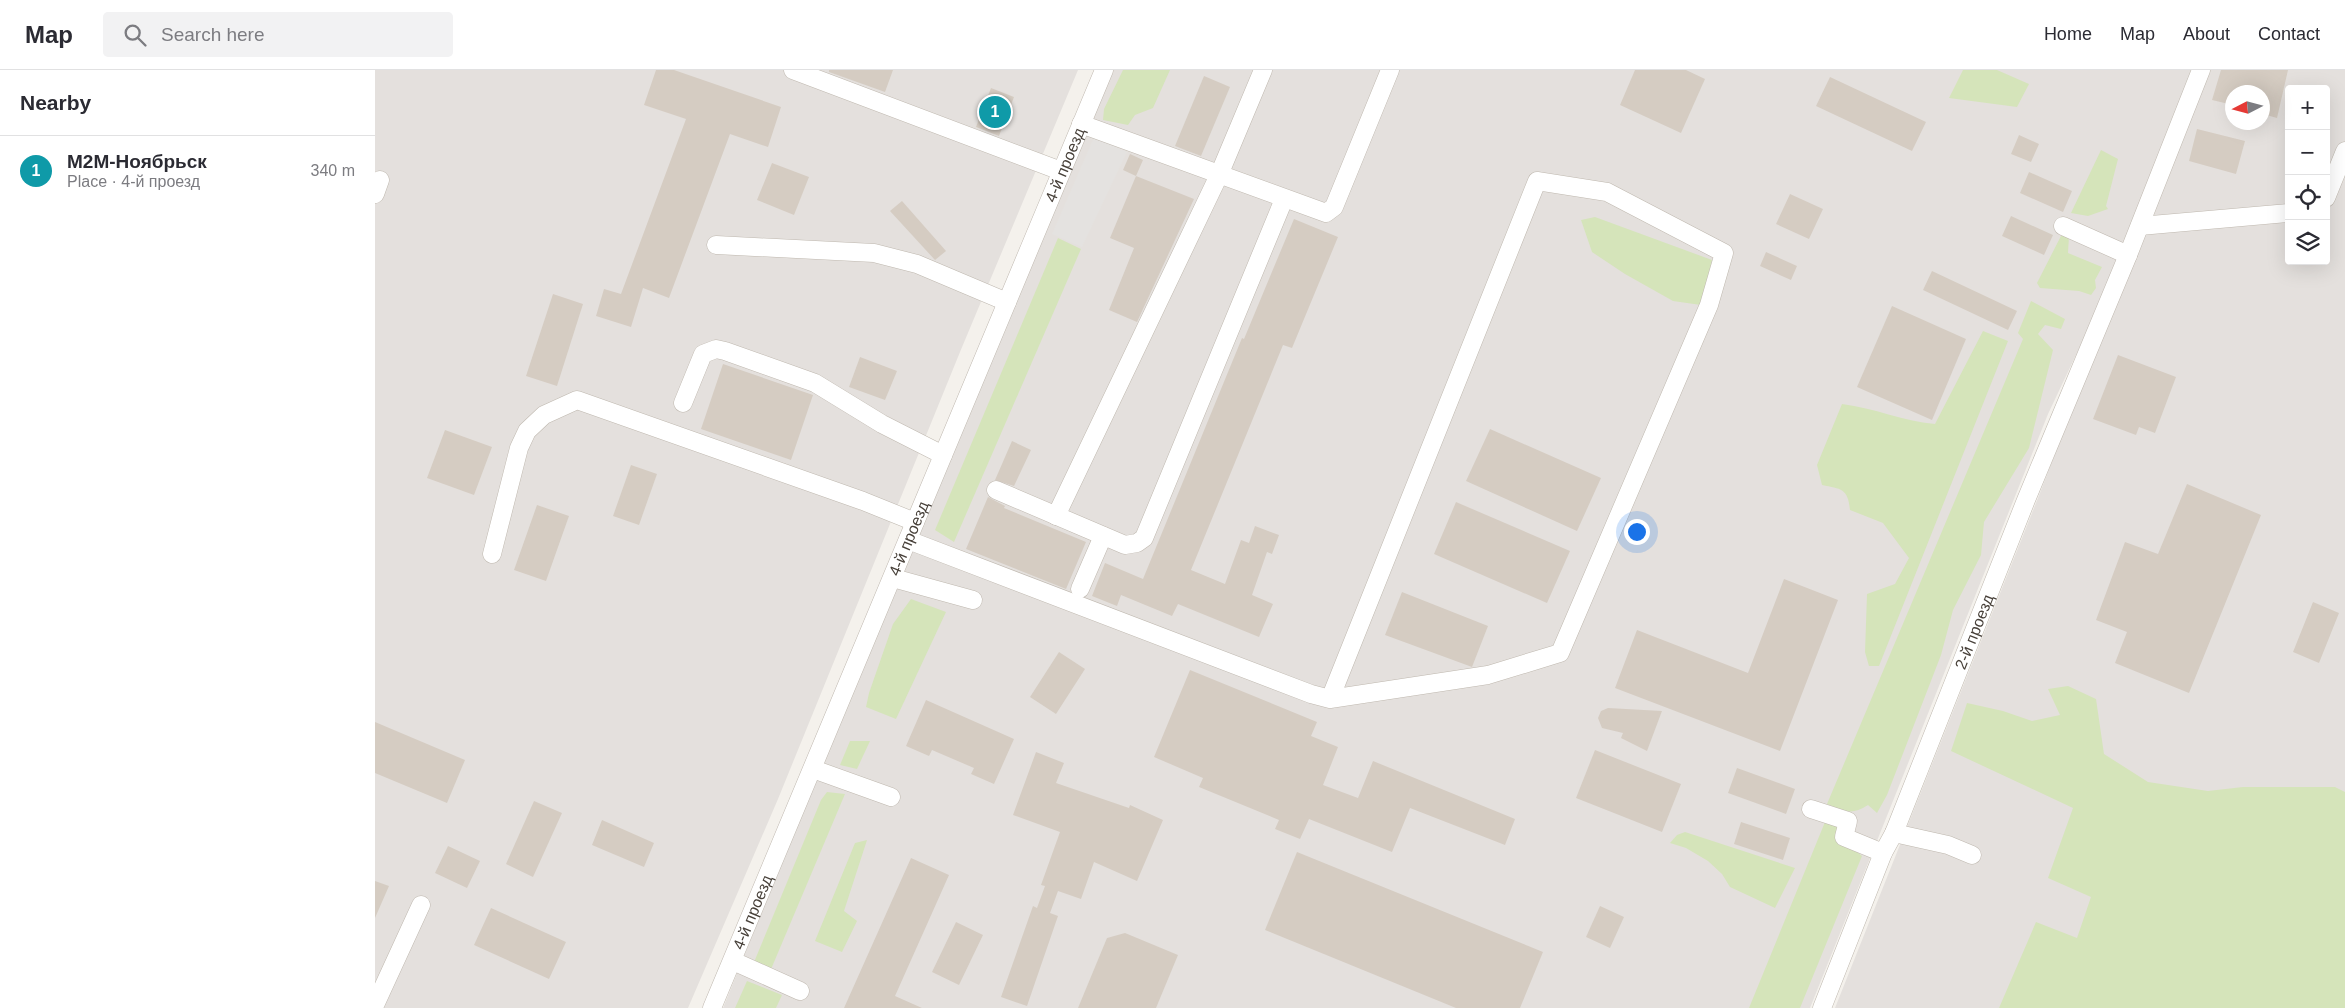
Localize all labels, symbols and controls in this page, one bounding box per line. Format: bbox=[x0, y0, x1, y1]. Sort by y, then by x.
search box bbox=[103, 12, 453, 57]
text: Map bbox=[25, 21, 73, 48]
icon: search bbox=[121, 21, 149, 49]
text: Search here bbox=[161, 24, 265, 45]
text: Home bbox=[2044, 24, 2092, 44]
text: Map bbox=[2120, 24, 2155, 44]
text: About bbox=[2183, 24, 2230, 44]
text: Contact bbox=[2258, 24, 2320, 44]
north arrow bbox=[2225, 85, 2270, 130]
map controls bbox=[2285, 85, 2330, 265]
button: + bbox=[2285, 85, 2330, 130]
text: Nearby bbox=[20, 91, 91, 114]
pin: 1 bbox=[979, 93, 1011, 131]
street label: 4-й проезд bbox=[1042, 125, 1088, 205]
button: − bbox=[2285, 130, 2330, 175]
text: М2М-Ноябрьск bbox=[67, 151, 207, 172]
text: 1 bbox=[32, 162, 40, 179]
text: 340 m bbox=[311, 162, 355, 179]
text: Place · 4-й проезд bbox=[67, 173, 200, 190]
button: locate bbox=[2285, 175, 2330, 220]
button: layers bbox=[2285, 220, 2330, 265]
street label: 4-й проезд bbox=[886, 498, 932, 578]
your location bbox=[1624, 519, 1650, 545]
street label: 2-й проезд bbox=[1952, 591, 1997, 672]
street label: 4-й проезд bbox=[729, 872, 776, 952]

